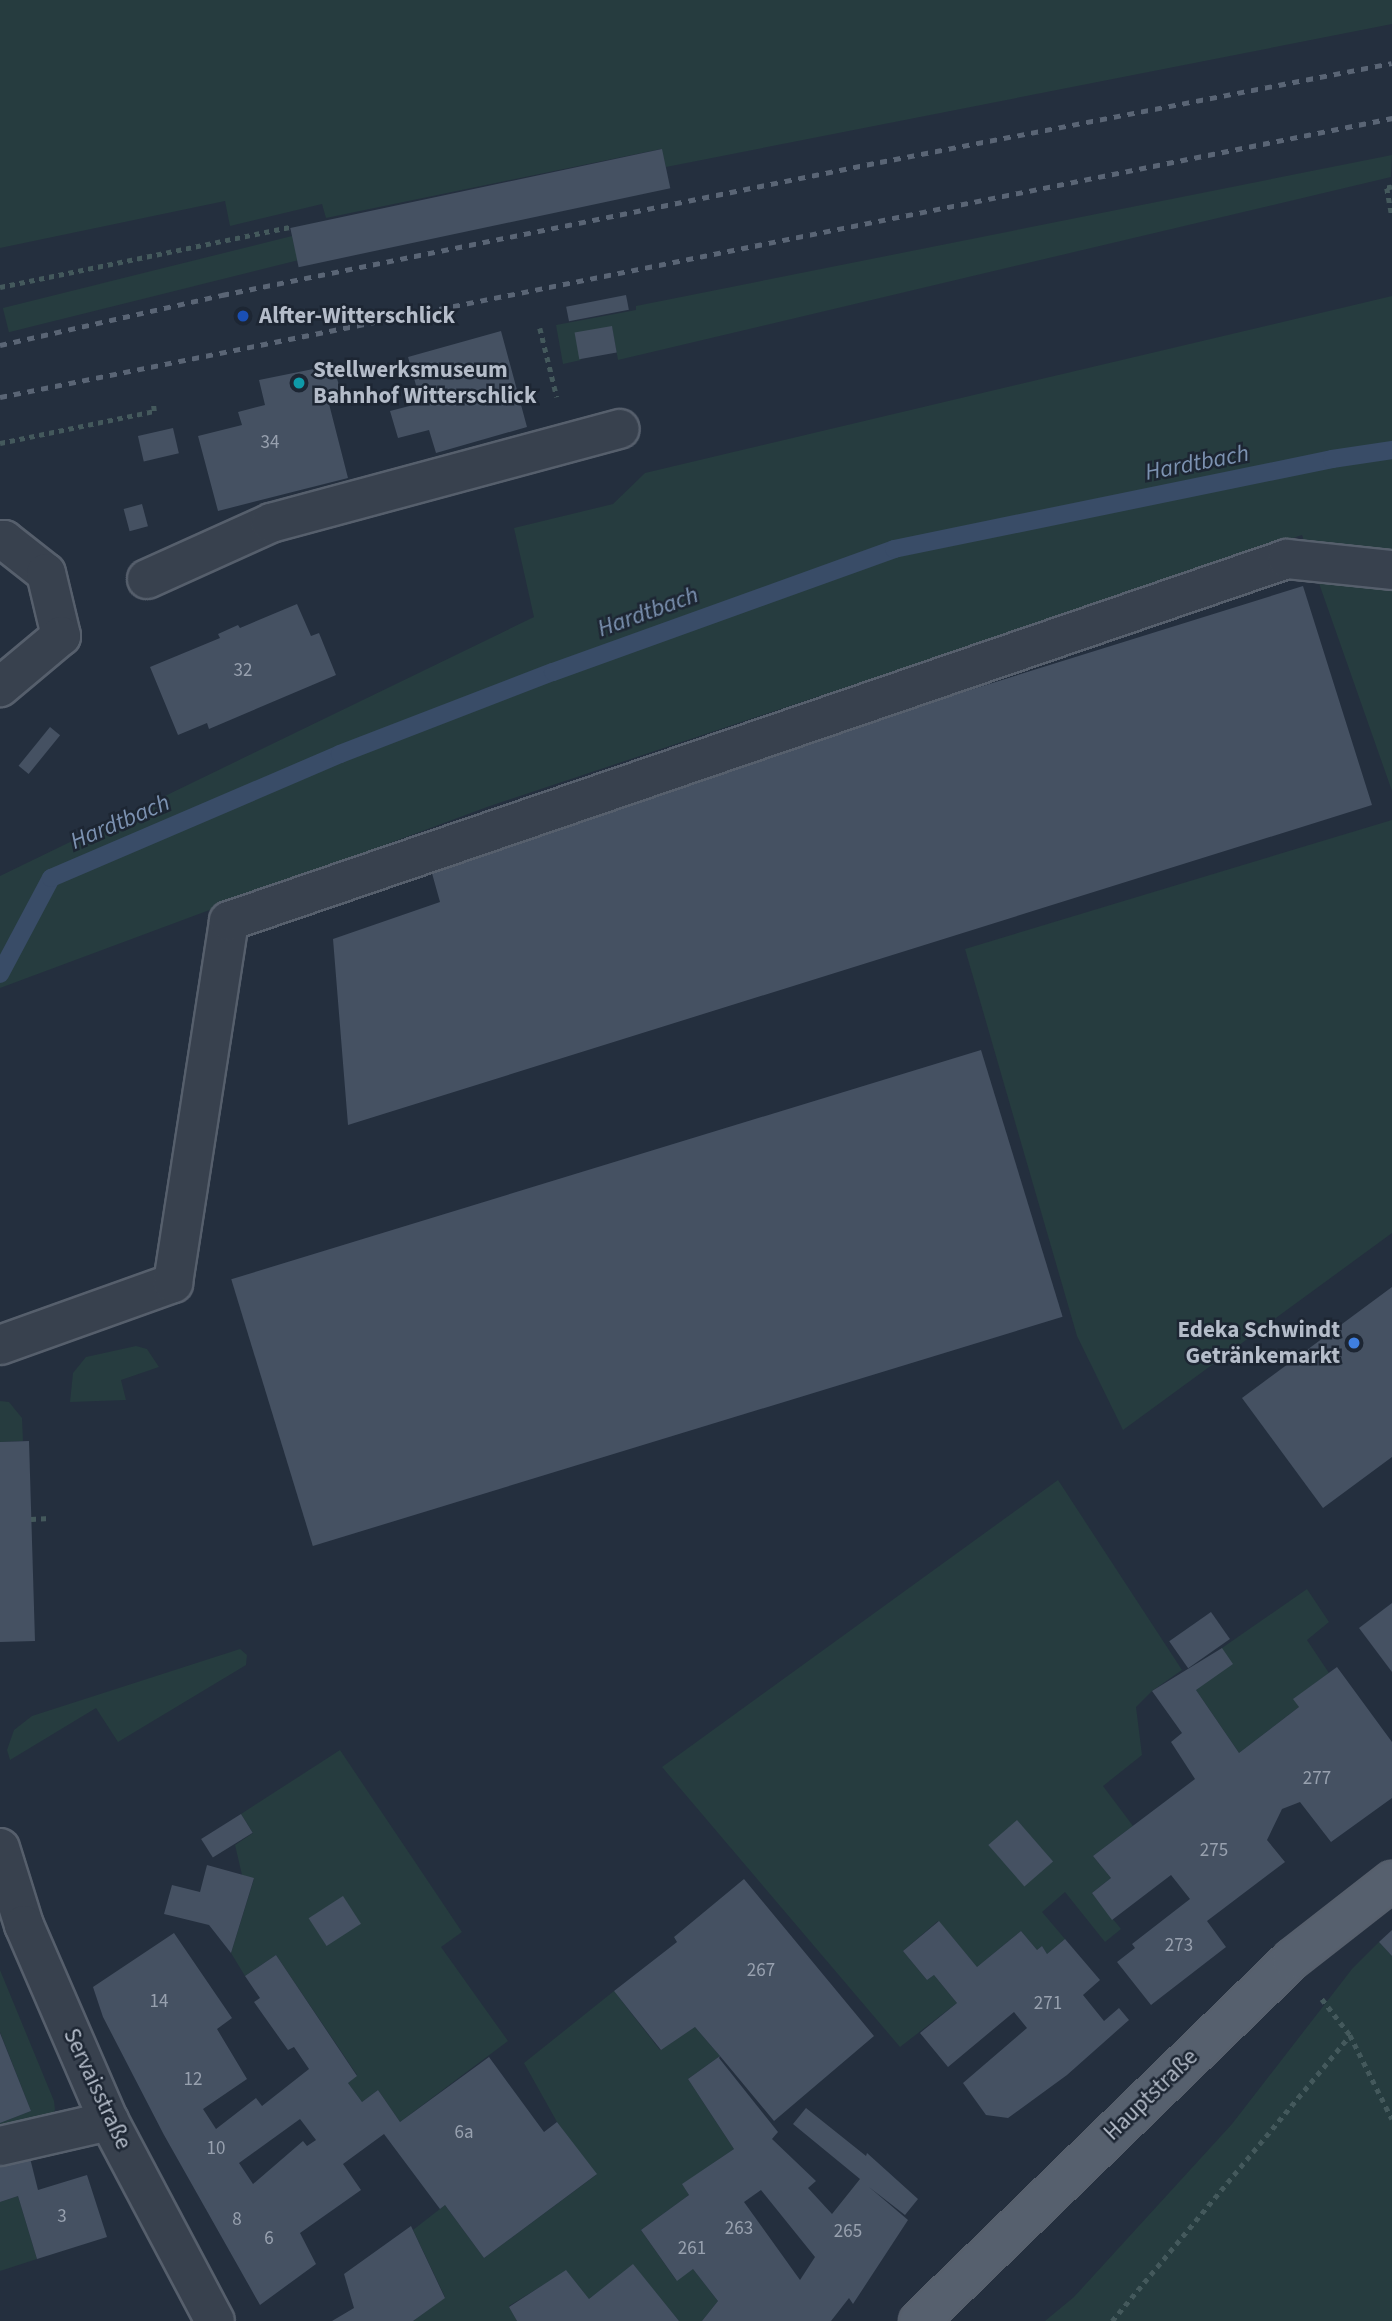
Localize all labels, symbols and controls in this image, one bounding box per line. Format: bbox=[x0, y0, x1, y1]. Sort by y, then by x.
place label: Alfter-Witterschlick bbox=[259, 302, 455, 330]
marker: Alfter-Witterschlick bbox=[233, 306, 253, 326]
place label: Stellwerksmuseum Bahnhof Witterschlick bbox=[313, 356, 537, 410]
marker: Stellwerksmuseum Bahnhof Witterschlick bbox=[291, 375, 307, 391]
house number: 34 bbox=[261, 432, 279, 454]
water label: Hardtbach bbox=[1143, 439, 1251, 487]
water label: Hardtbach bbox=[594, 580, 702, 644]
house number: 32 bbox=[234, 660, 252, 682]
water label: Hardtbach bbox=[66, 788, 174, 856]
place label: Edeka Schwindt Getränkemarkt bbox=[1177, 1316, 1340, 1370]
marker: Edeka Schwindt Getränkemarkt bbox=[1346, 1335, 1362, 1351]
house number: 277 bbox=[1303, 1768, 1331, 1790]
house number: 275 bbox=[1200, 1840, 1228, 1862]
house number: 273 bbox=[1165, 1935, 1193, 1957]
house number: 267 bbox=[747, 1960, 775, 1982]
house number: 14 bbox=[150, 1991, 168, 2013]
house number: 271 bbox=[1034, 1993, 1062, 2015]
street label: Servaisstraße bbox=[57, 2024, 137, 2154]
street label: Hauptstraße bbox=[1098, 2044, 1204, 2146]
house number: 12 bbox=[184, 2069, 202, 2091]
house number: 6a bbox=[454, 2122, 474, 2144]
house number: 10 bbox=[207, 2138, 225, 2160]
house number: 3 bbox=[57, 2206, 67, 2228]
house number: 8 bbox=[232, 2209, 242, 2231]
house number: 263 bbox=[725, 2218, 753, 2240]
house number: 265 bbox=[834, 2221, 862, 2243]
house number: 6 bbox=[264, 2228, 274, 2250]
house number: 261 bbox=[678, 2238, 706, 2260]

